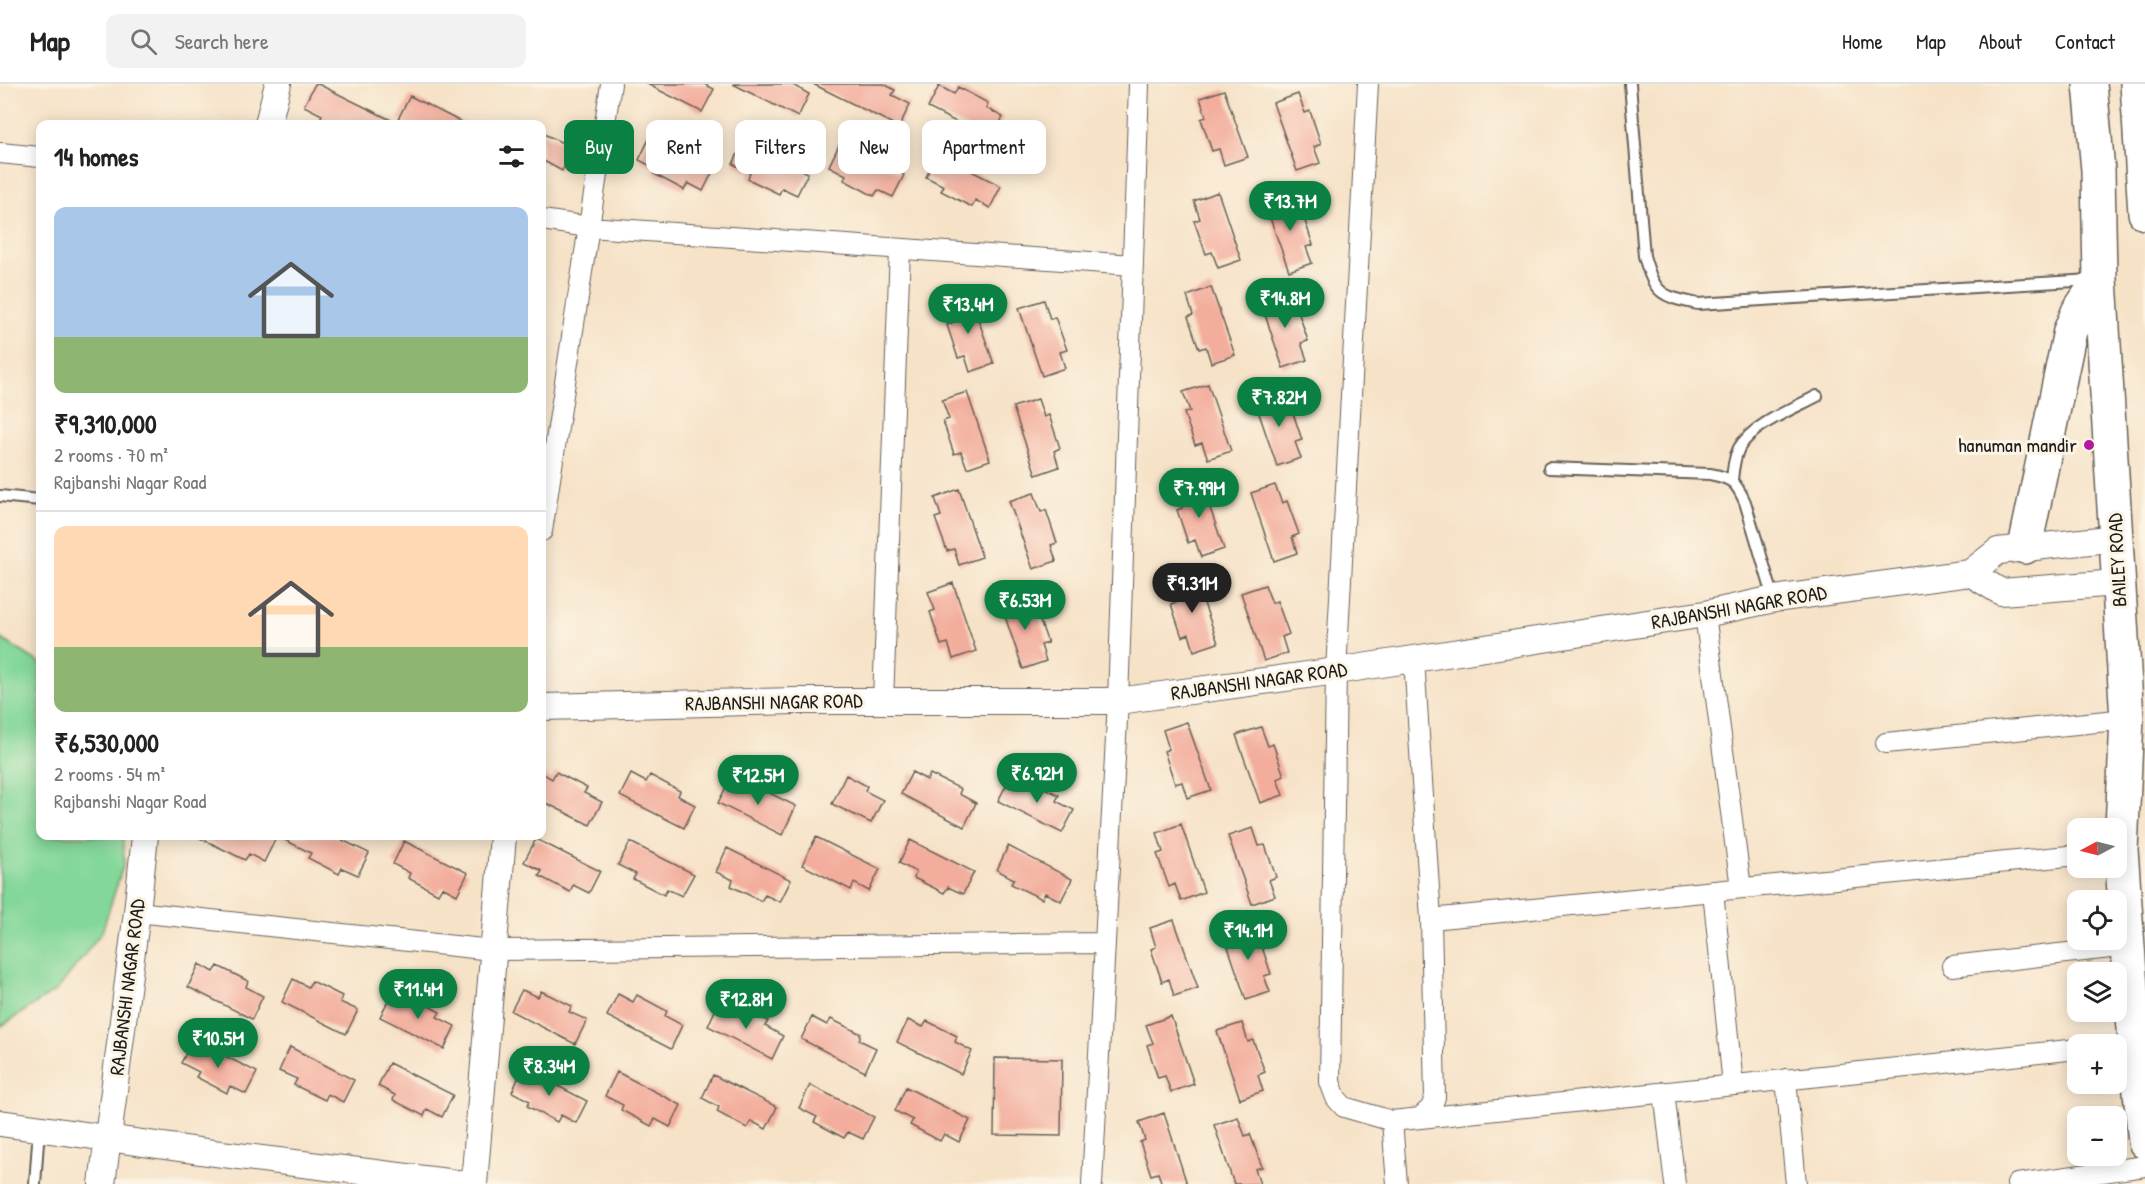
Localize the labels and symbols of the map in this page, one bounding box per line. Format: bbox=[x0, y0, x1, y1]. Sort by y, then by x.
pin: ₹13.7M bbox=[1241, 181, 1339, 232]
pin: ₹14.8M bbox=[1236, 278, 1334, 329]
pin: ₹13.4M bbox=[919, 284, 1017, 335]
pin: ₹7.82M bbox=[1230, 377, 1328, 428]
place label: hanuman mandir bbox=[1958, 431, 2077, 458]
marker: hanuman mandir bbox=[2082, 438, 2096, 452]
pin: ₹7.99M bbox=[1150, 468, 1248, 519]
street label: BAILEY ROAD bbox=[2101, 512, 2132, 608]
pin: ₹9.31M bbox=[1143, 563, 1241, 614]
street label: RAJBANSHI NAGAR ROAD bbox=[1649, 578, 1829, 635]
pin: ₹6.53M bbox=[976, 580, 1074, 631]
street label: RAJBANSHI NAGAR ROAD bbox=[1169, 655, 1349, 706]
street label: RAJBANSHI NAGAR ROAD bbox=[685, 686, 863, 717]
pin: ₹6.92M bbox=[988, 753, 1086, 804]
pin: ₹12.5M bbox=[709, 755, 807, 806]
north arrow bbox=[2067, 818, 2127, 878]
street label: RAJBANSHI NAGAR ROAD bbox=[102, 897, 151, 1077]
pin: ₹14.1M bbox=[1199, 910, 1297, 961]
pin: ₹11.4M bbox=[369, 969, 467, 1020]
pin: ₹12.8M bbox=[697, 979, 795, 1030]
pin: ₹10.5M bbox=[169, 1018, 267, 1069]
pin: ₹8.34M bbox=[500, 1046, 598, 1097]

